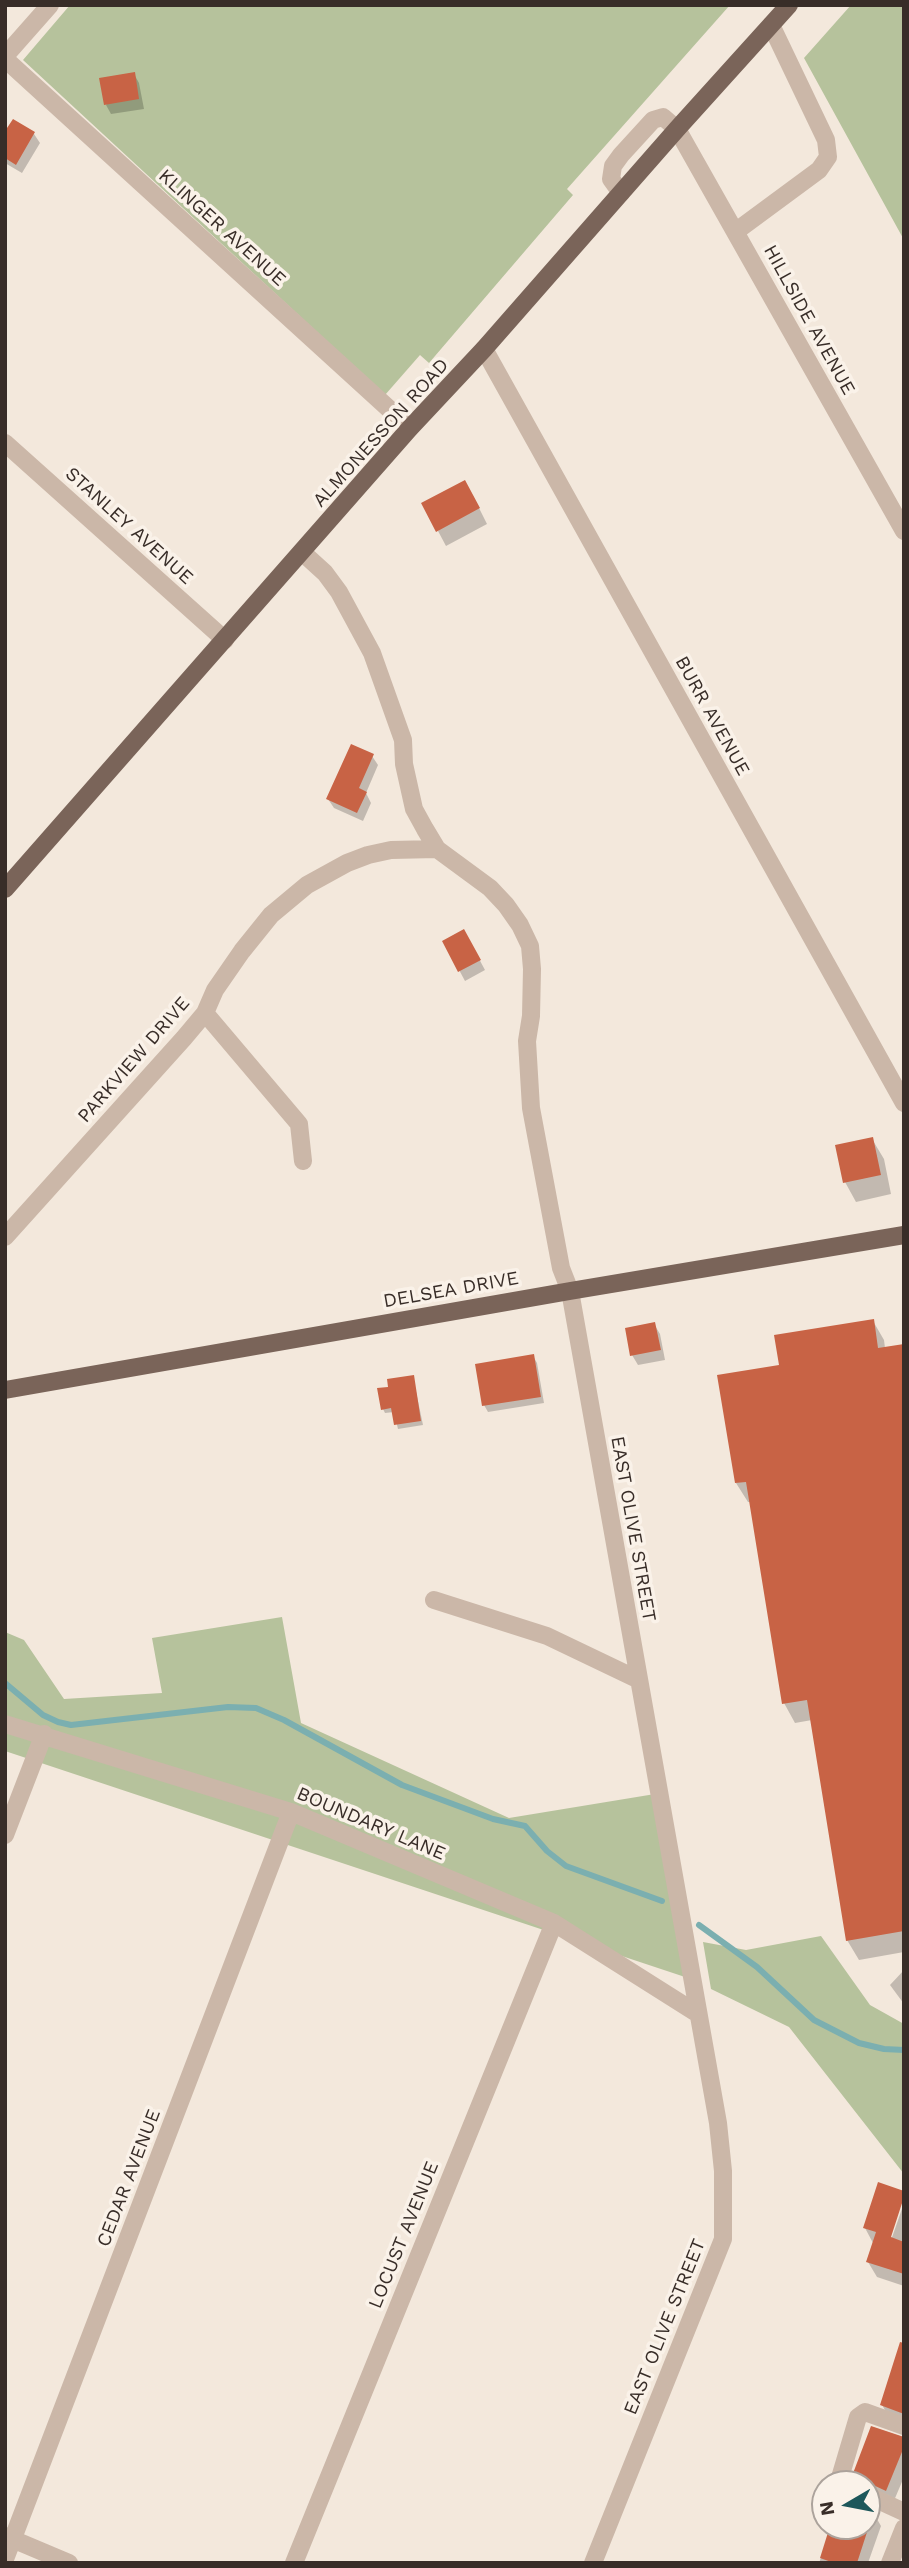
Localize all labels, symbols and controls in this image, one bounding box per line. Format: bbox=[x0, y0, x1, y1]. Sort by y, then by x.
street label: KLINGER AVENUE bbox=[154, 165, 290, 291]
street label: HILLSIDE AVENUE bbox=[758, 241, 860, 399]
street label: ALMONESSON ROAD bbox=[308, 354, 454, 512]
street label: STANLEY AVENUE bbox=[60, 463, 198, 589]
street label: BURR AVENUE bbox=[670, 652, 754, 780]
street label: PARKVIEW DRIVE bbox=[73, 992, 195, 1128]
street label: DELSEA DRIVE bbox=[382, 1267, 520, 1313]
street label: EAST OLIVE STREET bbox=[605, 1435, 661, 1623]
street label: BOUNDARY LANE bbox=[293, 1782, 449, 1866]
street label: CEDAR AVENUE bbox=[92, 2106, 166, 2250]
street label: LOCUST AVENUE bbox=[364, 2158, 444, 2312]
street label: EAST OLIVE STREET bbox=[619, 2236, 711, 2418]
north arrow bbox=[811, 2470, 881, 2540]
text: N bbox=[814, 2499, 839, 2517]

